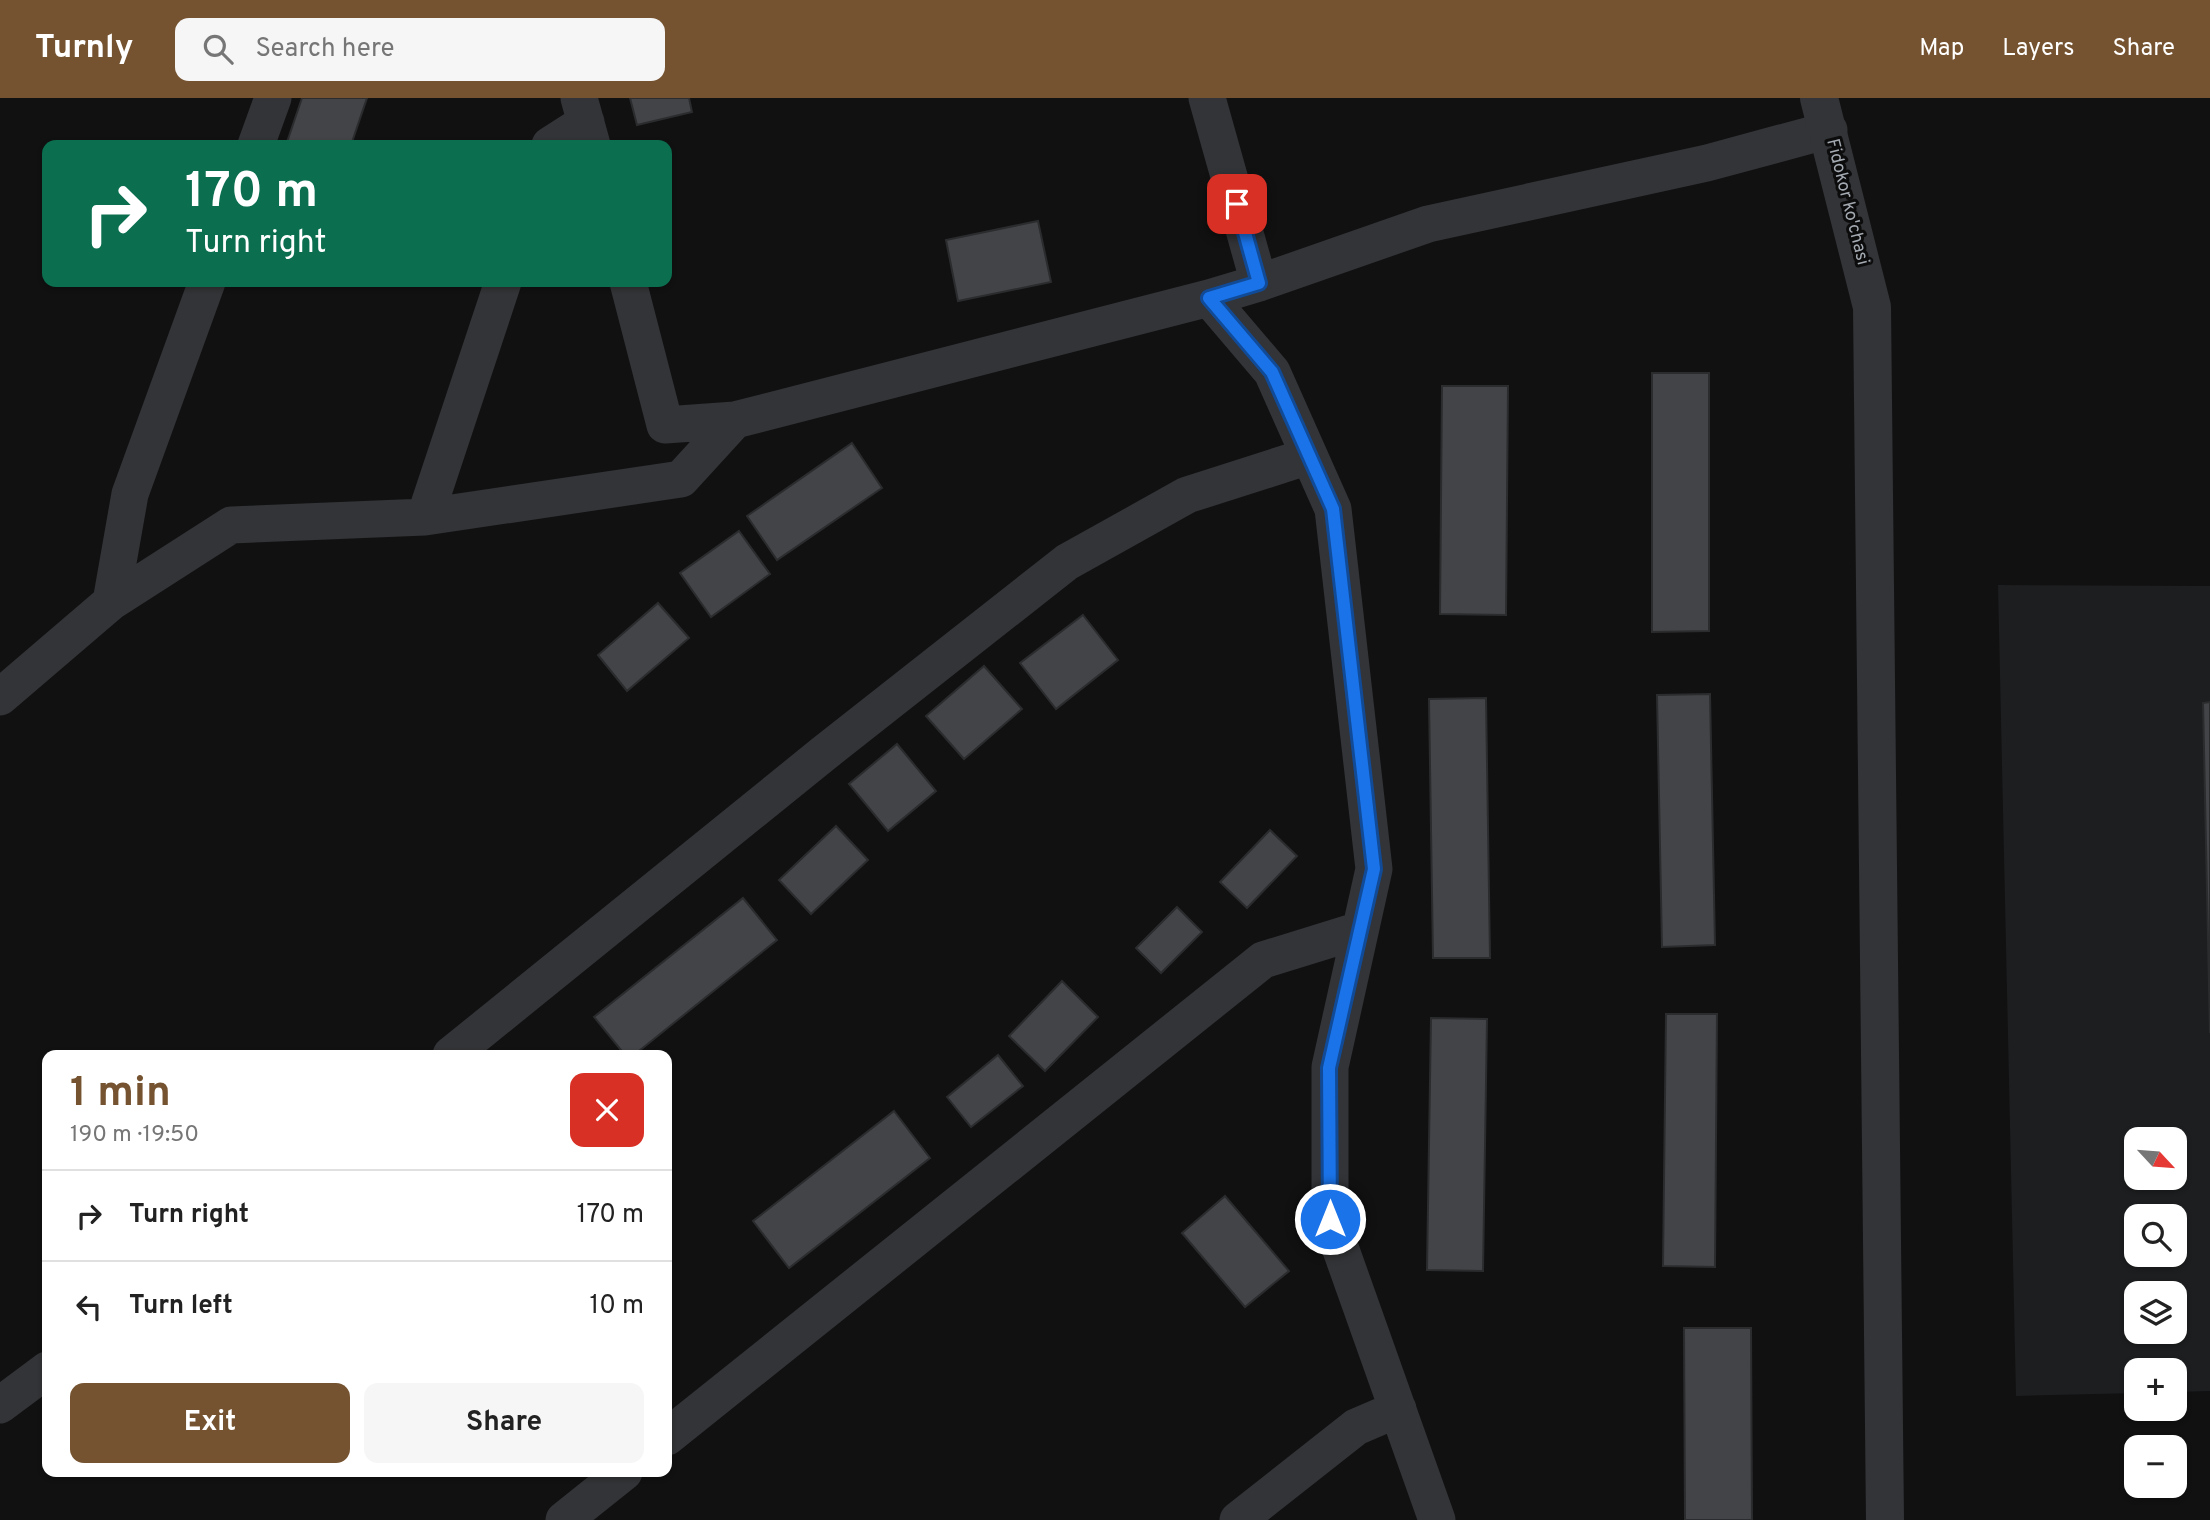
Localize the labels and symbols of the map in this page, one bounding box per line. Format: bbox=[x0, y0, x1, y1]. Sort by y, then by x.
street label: Fidokor ko'chasi bbox=[1820, 136, 1874, 268]
pin bbox=[1207, 174, 1267, 234]
north arrow bbox=[2124, 1127, 2188, 1190]
position arrow bbox=[1293, 1182, 1367, 1256]

